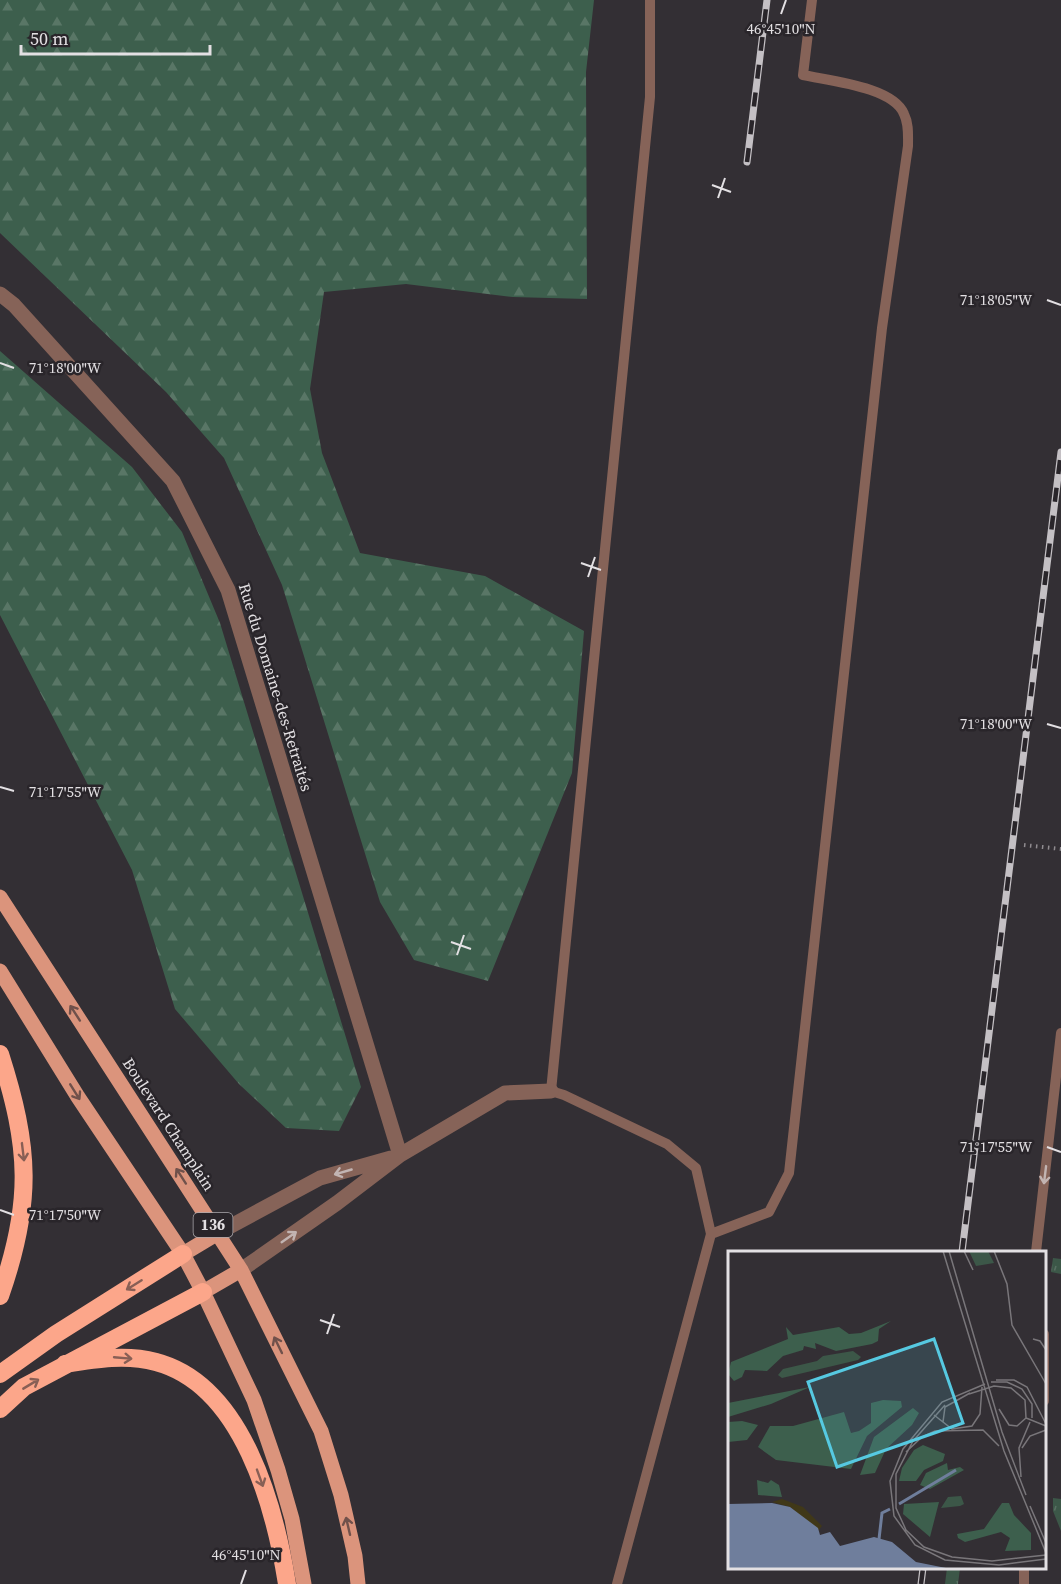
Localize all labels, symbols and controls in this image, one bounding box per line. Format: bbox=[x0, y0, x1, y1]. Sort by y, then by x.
scale bar bbox=[21, 18, 210, 56]
text: 46°45'10"N bbox=[746, 18, 816, 39]
text: 50 m bbox=[30, 26, 68, 51]
text: 71°18'05"W bbox=[960, 289, 1033, 310]
text: 71°18'00"W bbox=[29, 357, 102, 378]
street label: Rue du Domaine-des-Retraités bbox=[234, 580, 318, 794]
text: 71°18'00"W bbox=[960, 713, 1033, 734]
text: 71°17'55"W bbox=[29, 781, 102, 802]
one-way arrow bbox=[69, 1005, 81, 1022]
street label: Boulevard Champlain bbox=[118, 1053, 220, 1195]
one-way arrow bbox=[69, 1083, 81, 1100]
text: 71°17'55"W bbox=[960, 1136, 1033, 1157]
one-way arrow bbox=[17, 1141, 28, 1161]
one-way arrow bbox=[1039, 1164, 1050, 1184]
one-way arrow bbox=[334, 1166, 353, 1178]
one-way arrow bbox=[175, 1168, 188, 1185]
text: 71°17'50"W bbox=[29, 1204, 102, 1225]
road number: 136 bbox=[194, 1213, 232, 1237]
one-way arrow bbox=[281, 1231, 297, 1243]
inset map bbox=[728, 1251, 1046, 1569]
one-way arrow bbox=[126, 1279, 143, 1291]
one-way arrow bbox=[272, 1337, 283, 1355]
one-way arrow bbox=[113, 1353, 133, 1364]
one-way arrow bbox=[22, 1378, 39, 1390]
one-way arrow bbox=[255, 1468, 266, 1487]
one-way arrow bbox=[342, 1517, 354, 1536]
text: 46°45'10"N bbox=[211, 1544, 281, 1565]

